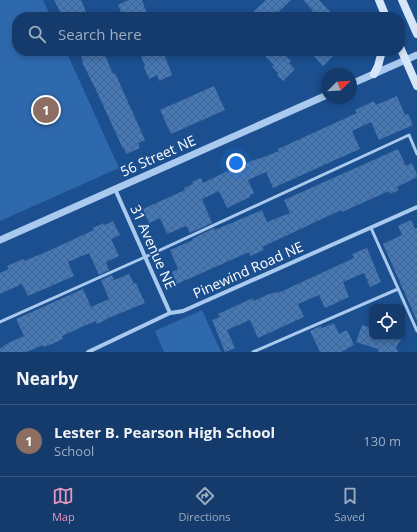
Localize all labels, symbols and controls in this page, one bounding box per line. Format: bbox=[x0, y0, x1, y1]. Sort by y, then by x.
search box bbox=[12, 12, 405, 56]
icon: search bbox=[26, 23, 48, 45]
text: Search here bbox=[58, 24, 142, 44]
north arrow bbox=[321, 68, 357, 104]
pin: 1 bbox=[33, 95, 59, 125]
street label: 56 Street NE bbox=[117, 130, 199, 181]
your location bbox=[226, 153, 246, 173]
street label: 31 Avenue NE bbox=[126, 202, 181, 292]
street label: Pinewind Road NE bbox=[190, 237, 306, 302]
map controls bbox=[369, 304, 405, 340]
button: locate bbox=[369, 304, 405, 340]
text: Nearby bbox=[16, 367, 78, 390]
text: Lester B. Pearson High School bbox=[54, 422, 275, 442]
text: 1 bbox=[25, 432, 33, 450]
text: 130 m bbox=[363, 432, 401, 450]
text: School bbox=[54, 442, 94, 460]
tab: Map bbox=[52, 485, 75, 524]
tab: Directions bbox=[179, 485, 231, 524]
tab: Saved bbox=[334, 485, 365, 524]

